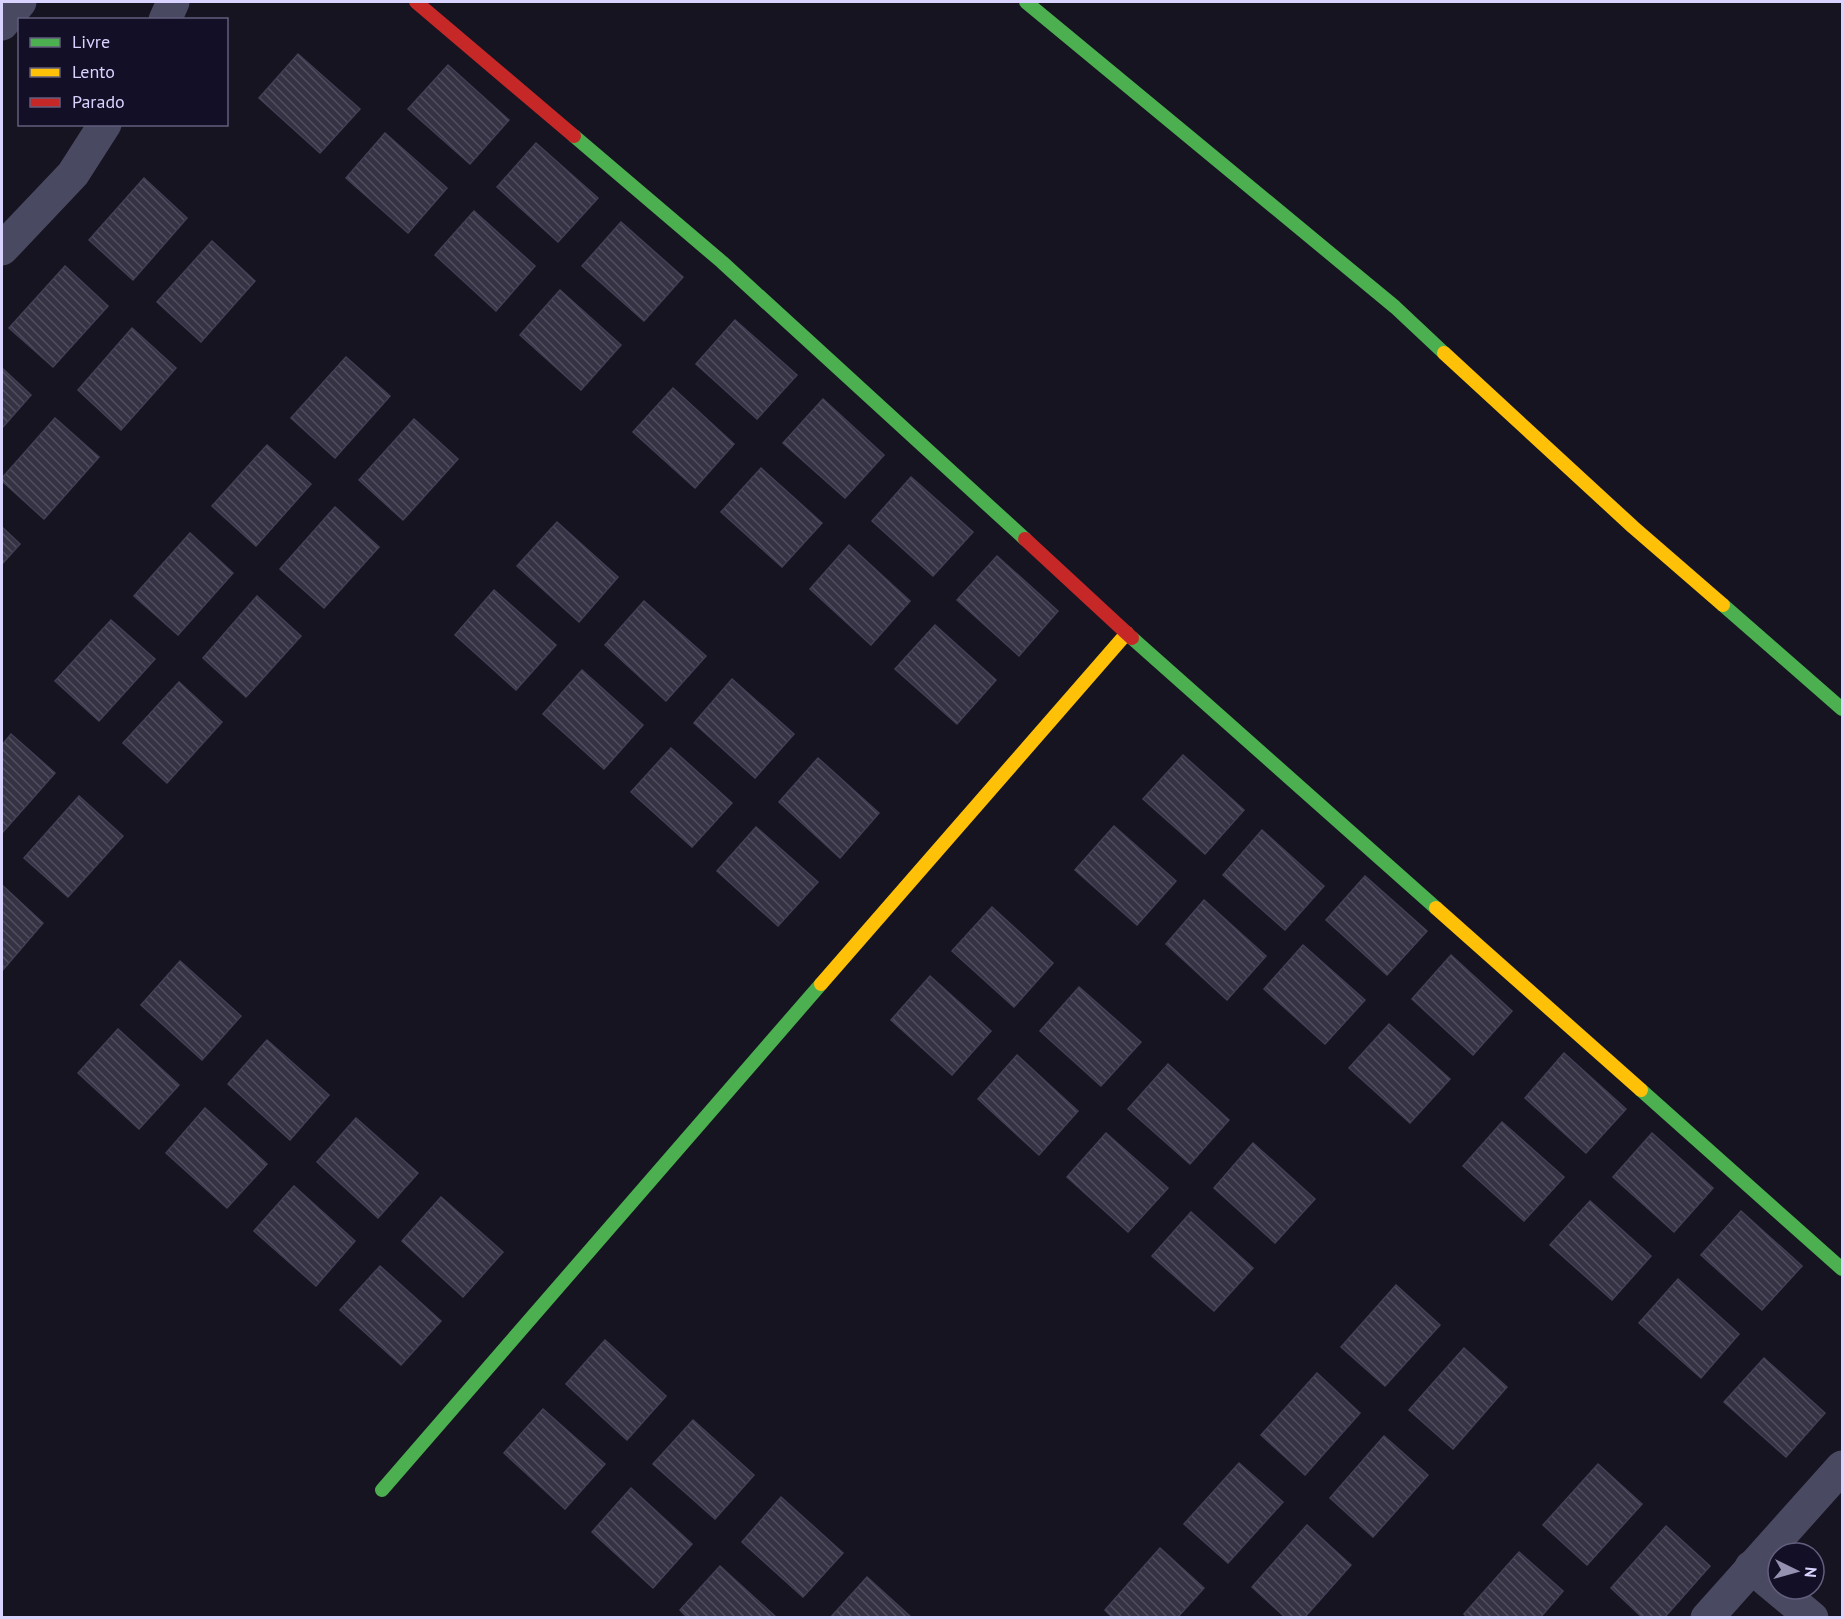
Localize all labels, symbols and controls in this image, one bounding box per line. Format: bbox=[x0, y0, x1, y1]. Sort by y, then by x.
legend bbox=[18, 18, 228, 126]
text: Livre bbox=[72, 30, 110, 53]
text: Lento bbox=[72, 60, 115, 83]
text: Parado bbox=[72, 90, 125, 113]
north arrow bbox=[1766, 1541, 1826, 1601]
text: N bbox=[1801, 1566, 1821, 1578]

